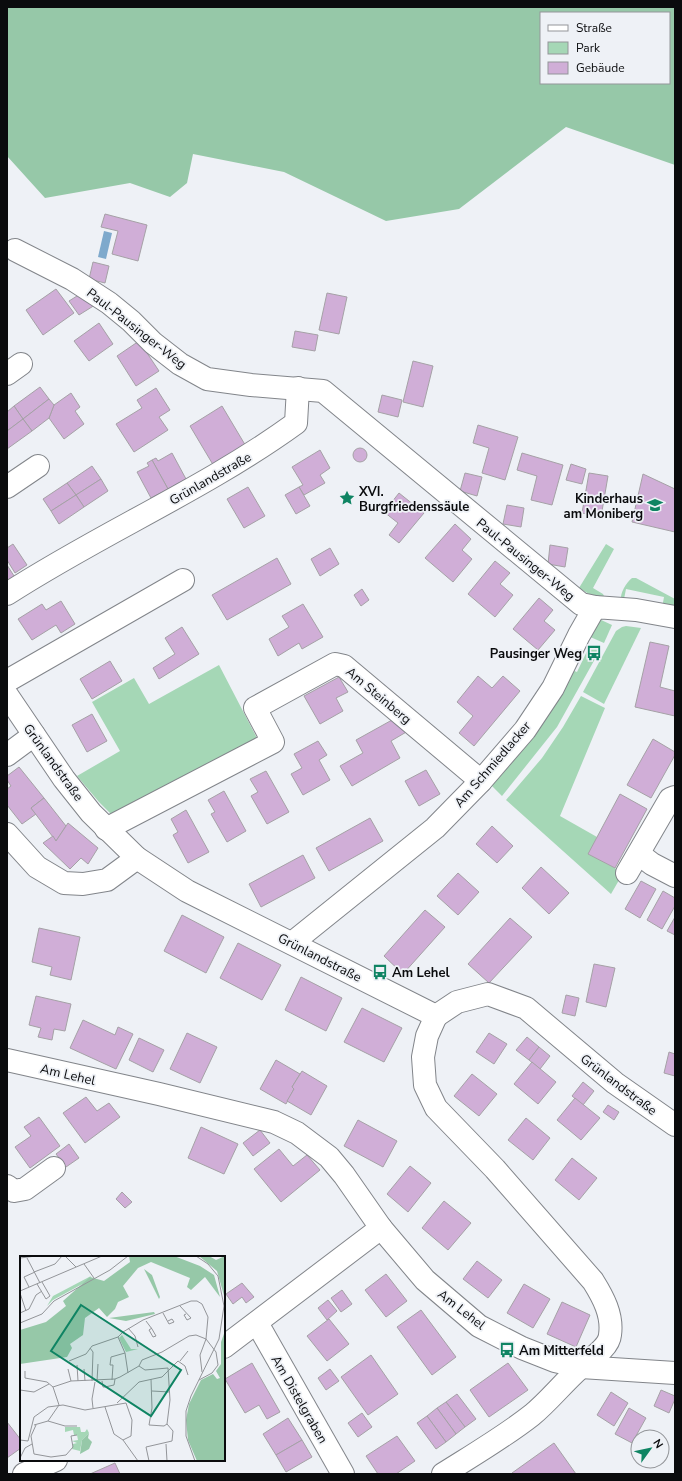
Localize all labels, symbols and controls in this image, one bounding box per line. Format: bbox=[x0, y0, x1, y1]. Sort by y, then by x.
legend bbox=[540, 12, 670, 84]
text: Straße bbox=[576, 20, 612, 36]
text: Park bbox=[576, 40, 601, 56]
text: Gebäude bbox=[576, 60, 625, 76]
street label: Paul-Pausinger-Weg bbox=[83, 284, 190, 373]
street label: Grünlandstraße bbox=[166, 448, 255, 510]
place label: XVI. Burgfriedenssäule bbox=[358, 483, 469, 516]
place icon: XVI. Burgfriedenssäule bbox=[338, 489, 356, 507]
place label: Kinderhaus am Moniberg bbox=[564, 490, 643, 523]
school or university icon: Kinderhaus am Moniberg bbox=[646, 496, 664, 514]
street label: Paul-Pausinger-Weg bbox=[472, 514, 578, 605]
bus stop icon: Pausinger Weg bbox=[585, 644, 603, 662]
place label: Pausinger Weg bbox=[490, 645, 582, 663]
street label: Am Steinberg bbox=[342, 663, 415, 729]
street label: Am Schmiedlacker bbox=[450, 717, 535, 812]
street label: Grünlandstraße bbox=[19, 720, 87, 805]
street label: Grünlandstraße bbox=[275, 929, 365, 987]
bus stop icon: Am Lehel bbox=[371, 963, 389, 981]
place label: Am Lehel bbox=[392, 964, 451, 982]
street label: Grünlandstraße bbox=[576, 1050, 660, 1120]
street label: Am Lehel bbox=[38, 1060, 97, 1090]
inset map bbox=[20, 1256, 225, 1461]
street label: Am Lehel bbox=[434, 1285, 489, 1334]
bus stop icon: Am Mitterfeld bbox=[498, 1341, 516, 1359]
place label: Am Mitterfeld bbox=[519, 1342, 604, 1360]
street label: Am Distelgraben bbox=[267, 1352, 332, 1447]
north arrow bbox=[630, 1429, 670, 1469]
text: N bbox=[649, 1436, 666, 1451]

